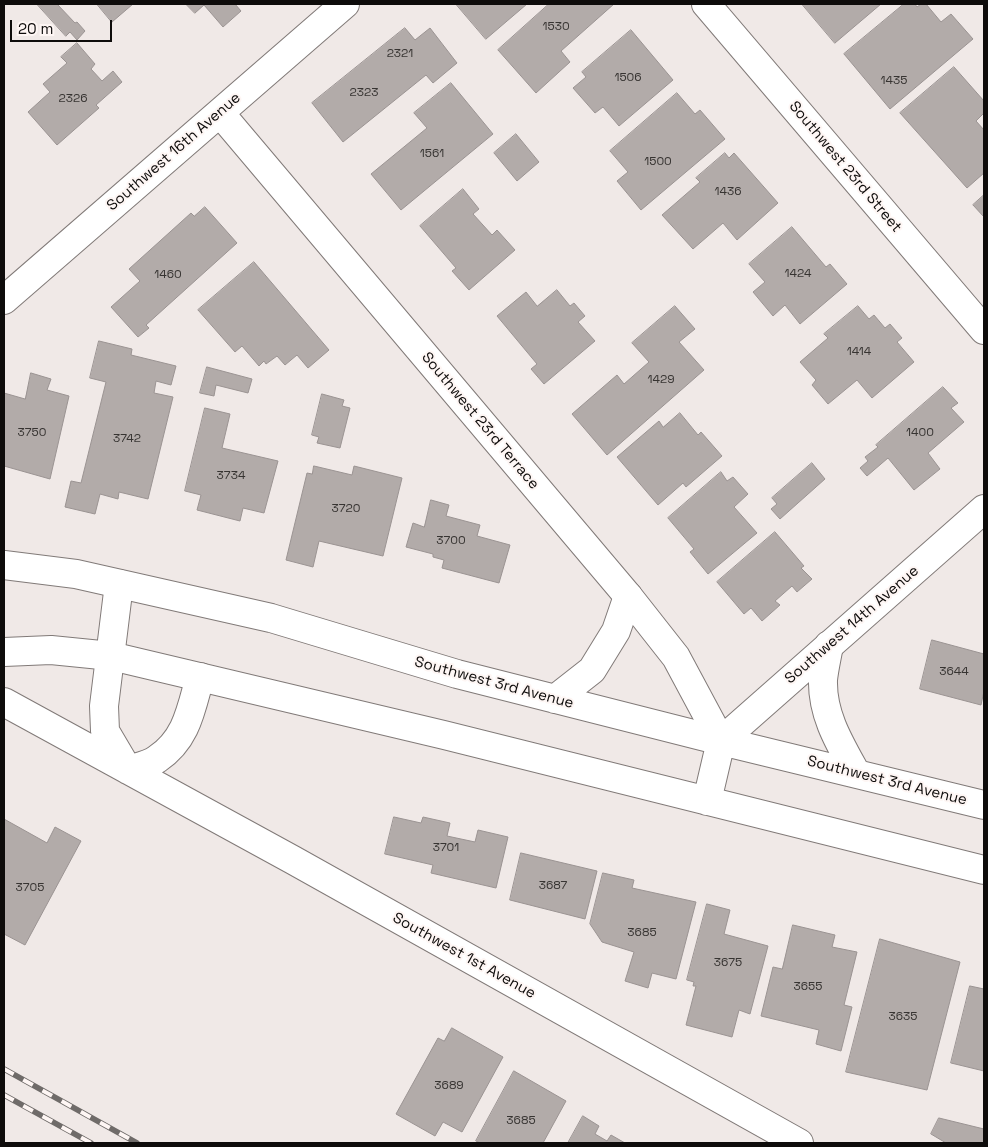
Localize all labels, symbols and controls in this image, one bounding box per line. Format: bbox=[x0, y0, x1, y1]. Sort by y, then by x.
scale bar bbox=[12, 10, 115, 42]
text: 20 m bbox=[18, 19, 53, 38]
house number: 1530 bbox=[542, 20, 570, 34]
house number: 2321 bbox=[387, 47, 413, 61]
house number: 1506 bbox=[614, 71, 642, 85]
house number: 1435 bbox=[881, 74, 907, 88]
house number: 2323 bbox=[350, 86, 378, 100]
street label: Southwest 16th Avenue bbox=[103, 89, 245, 215]
house number: 2326 bbox=[58, 92, 88, 106]
street label: Southwest 23rd Street bbox=[785, 98, 905, 236]
house number: 1561 bbox=[420, 147, 444, 161]
house number: 1500 bbox=[644, 155, 672, 169]
house number: 1436 bbox=[714, 185, 742, 199]
house number: 1424 bbox=[785, 267, 811, 281]
house number: 1460 bbox=[154, 268, 182, 282]
house number: 1414 bbox=[847, 345, 871, 359]
street label: Southwest 23rd Terrace bbox=[417, 349, 543, 493]
house number: 1429 bbox=[647, 373, 675, 387]
house number: 3750 bbox=[18, 426, 46, 440]
house number: 1400 bbox=[906, 426, 934, 440]
house number: 3742 bbox=[113, 432, 141, 446]
house number: 3734 bbox=[217, 469, 245, 483]
house number: 3720 bbox=[332, 502, 360, 516]
house number: 3700 bbox=[436, 534, 466, 548]
street label: Southwest 14th Avenue bbox=[781, 562, 923, 688]
street label: Southwest 3rd Avenue bbox=[413, 653, 575, 713]
house number: 3644 bbox=[939, 665, 969, 679]
street label: Southwest 3rd Avenue bbox=[805, 752, 969, 810]
house number: 3701 bbox=[433, 841, 459, 855]
house number: 3687 bbox=[539, 879, 567, 893]
house number: 3705 bbox=[16, 881, 44, 895]
street label: Southwest 1st Avenue bbox=[389, 909, 539, 1003]
house number: 3685 bbox=[627, 926, 657, 940]
house number: 3675 bbox=[714, 956, 742, 970]
house number: 3655 bbox=[794, 980, 822, 994]
house number: 3635 bbox=[888, 1010, 918, 1024]
house number: 3689 bbox=[434, 1079, 464, 1093]
house number: 3685 bbox=[506, 1114, 536, 1128]

